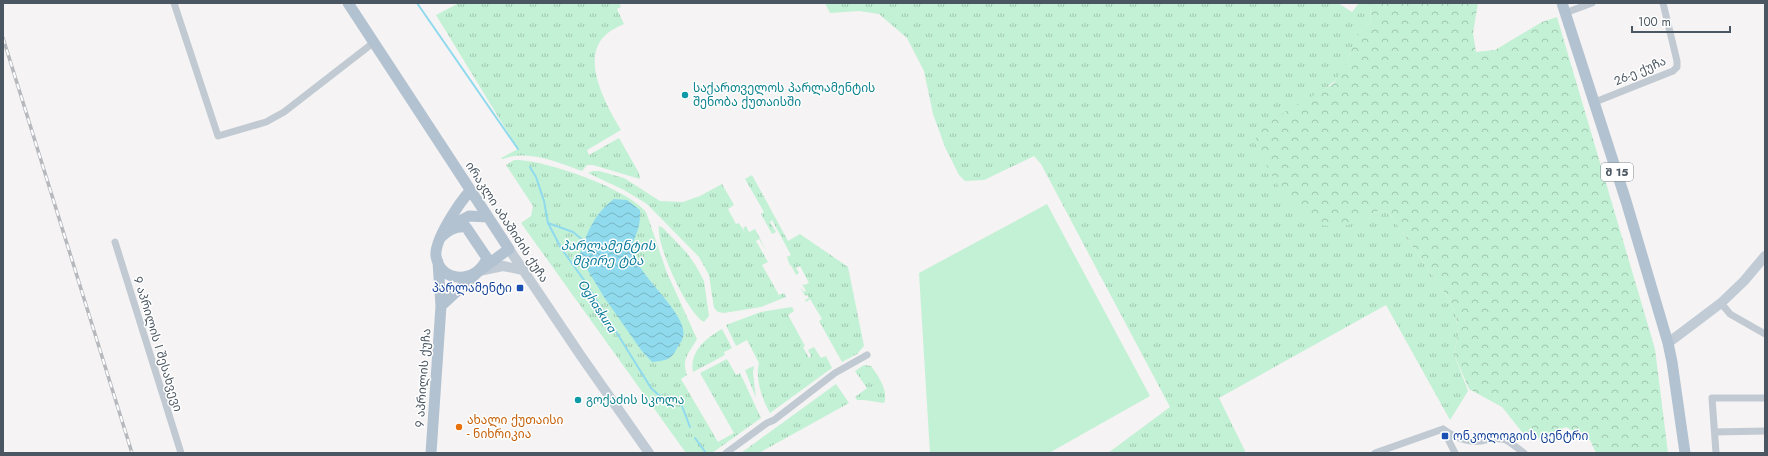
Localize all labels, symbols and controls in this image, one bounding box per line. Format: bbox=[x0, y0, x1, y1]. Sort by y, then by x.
scale bar bbox=[1632, 8, 1730, 34]
text: 100 m bbox=[1638, 13, 1671, 31]
street label: 26-ე ქუჩა bbox=[1611, 52, 1669, 90]
place label: საქართველოს პარლამენტის შენობა ქუთაისში bbox=[693, 79, 875, 111]
marker: საქართველოს პარლამენტის შენობა ქუთაისში bbox=[680, 90, 690, 100]
street label: ირაკლი აბაშიძის ქუჩა bbox=[461, 158, 553, 286]
road number: შ 15 bbox=[1601, 163, 1633, 181]
water label: პარლამენტის მცირე ტბა bbox=[561, 236, 656, 270]
street label: 9 აპრილის I შესახვევი bbox=[129, 274, 187, 414]
water label: Oghaskura bbox=[573, 276, 622, 336]
place label: პარლამენტი bbox=[432, 279, 512, 297]
marker: პარლამენტი bbox=[515, 283, 525, 293]
street label: 9 აპრილის ქუჩა bbox=[411, 328, 435, 428]
place label: გოქაძის სკოლა bbox=[586, 391, 684, 409]
marker: გოქაძის სკოლა bbox=[573, 395, 583, 405]
place label: ახალი ქუთაისი - ნიხრიკია bbox=[467, 411, 564, 443]
marker: ახალი ქუთაისი - ნიხრიკია bbox=[454, 422, 464, 432]
place label: ონკოლოგიის ცენტრი bbox=[1453, 427, 1588, 445]
marker: ონკოლოგიის ცენტრი bbox=[1440, 431, 1450, 441]

